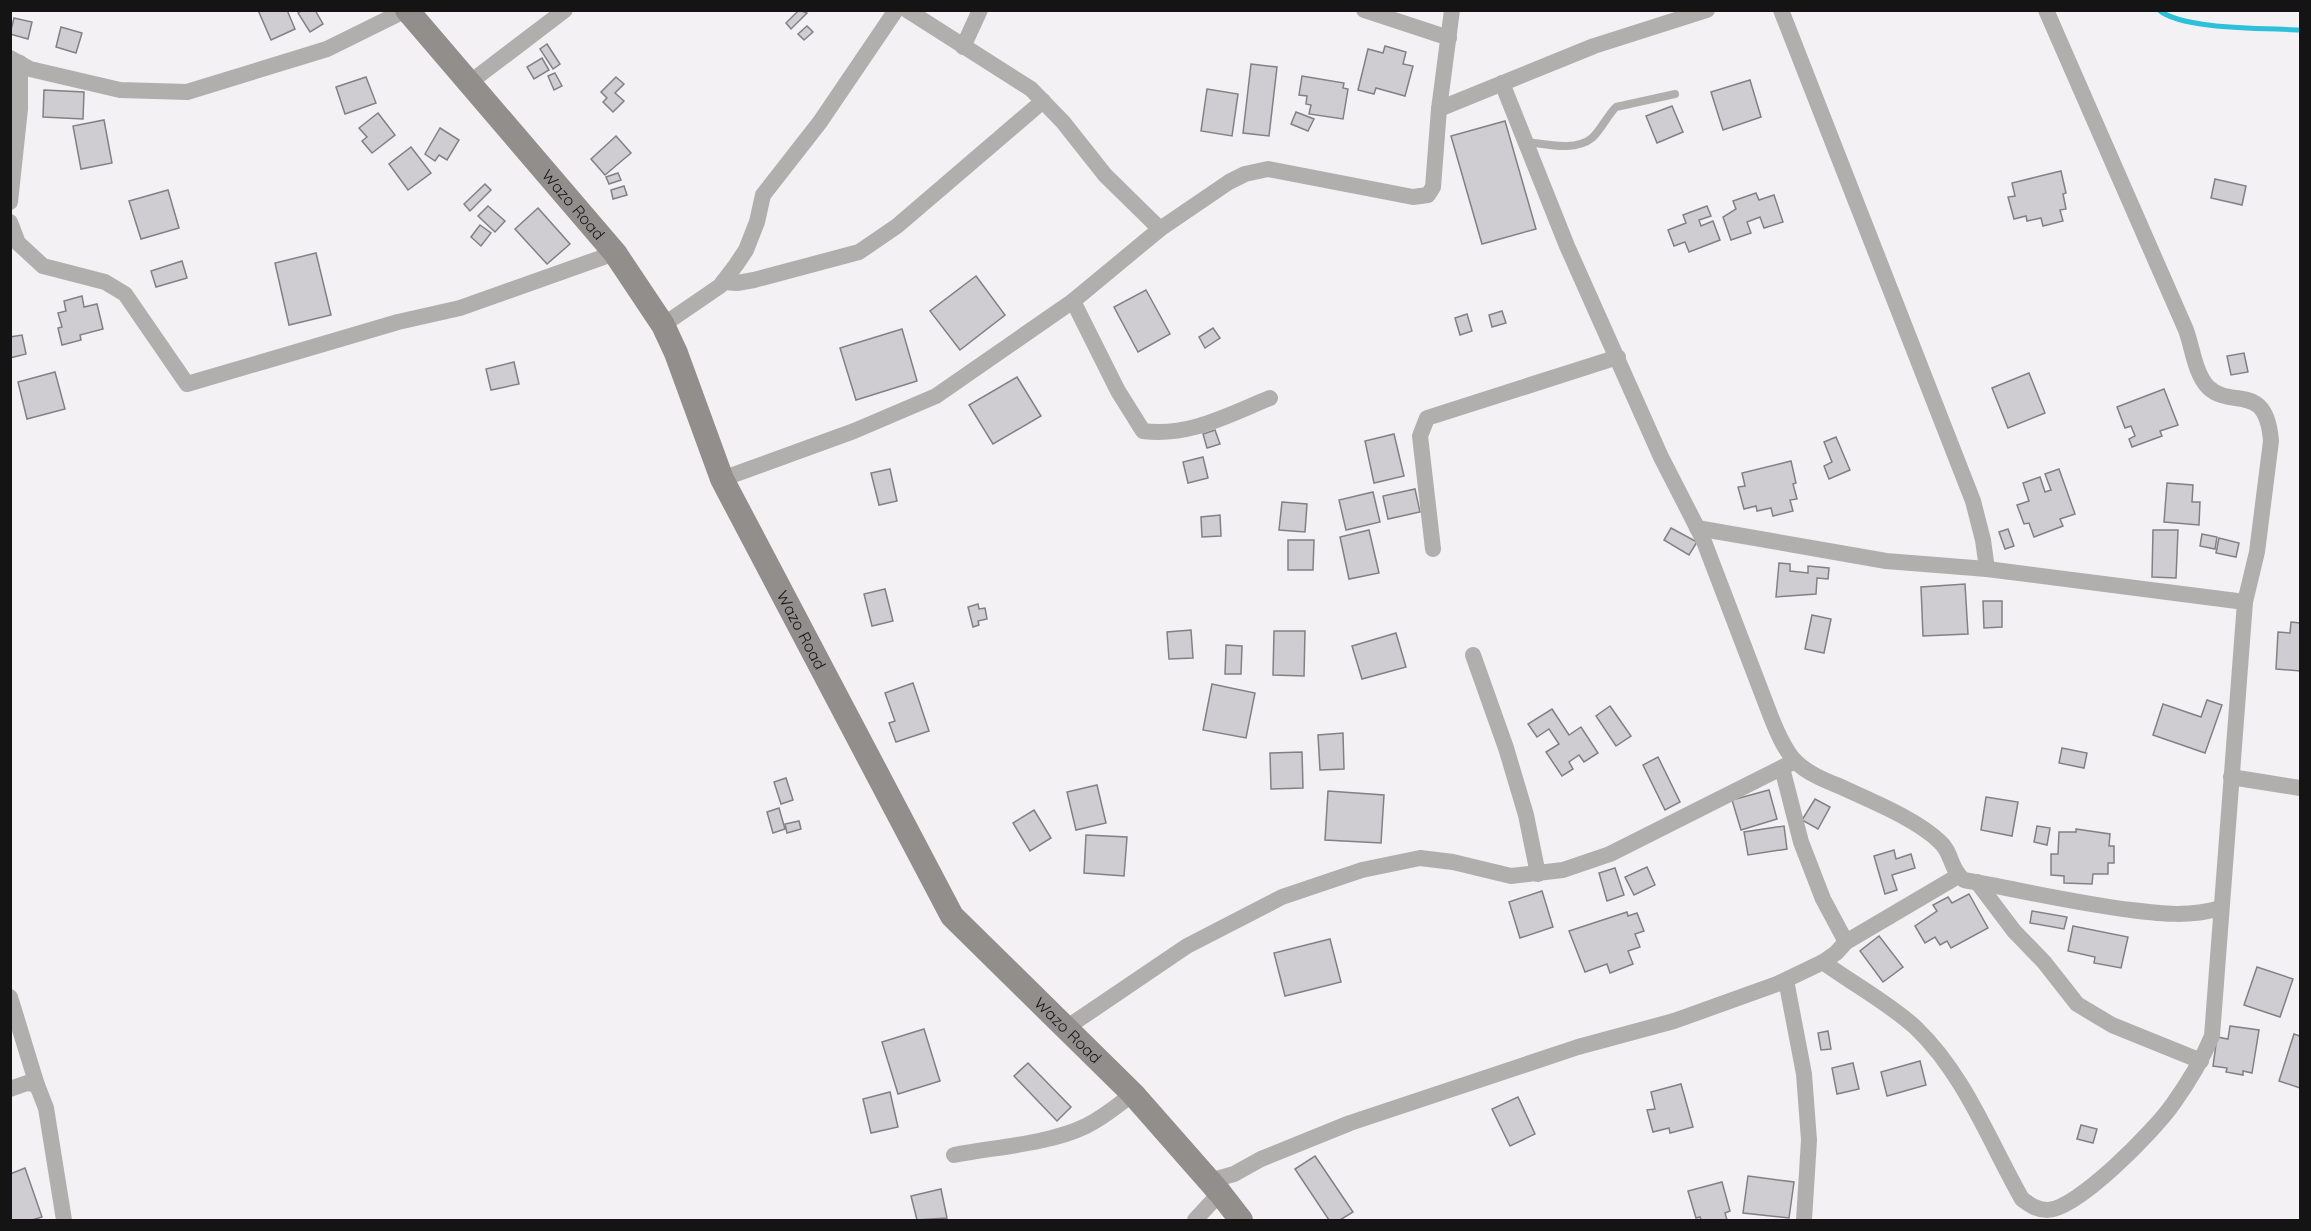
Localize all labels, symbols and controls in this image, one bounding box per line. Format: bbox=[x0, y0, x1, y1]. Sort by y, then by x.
street label: Wazo Road bbox=[538, 165, 609, 244]
street label: Wazo Road bbox=[773, 587, 830, 673]
street label: Wazo Road bbox=[1030, 993, 1106, 1068]

